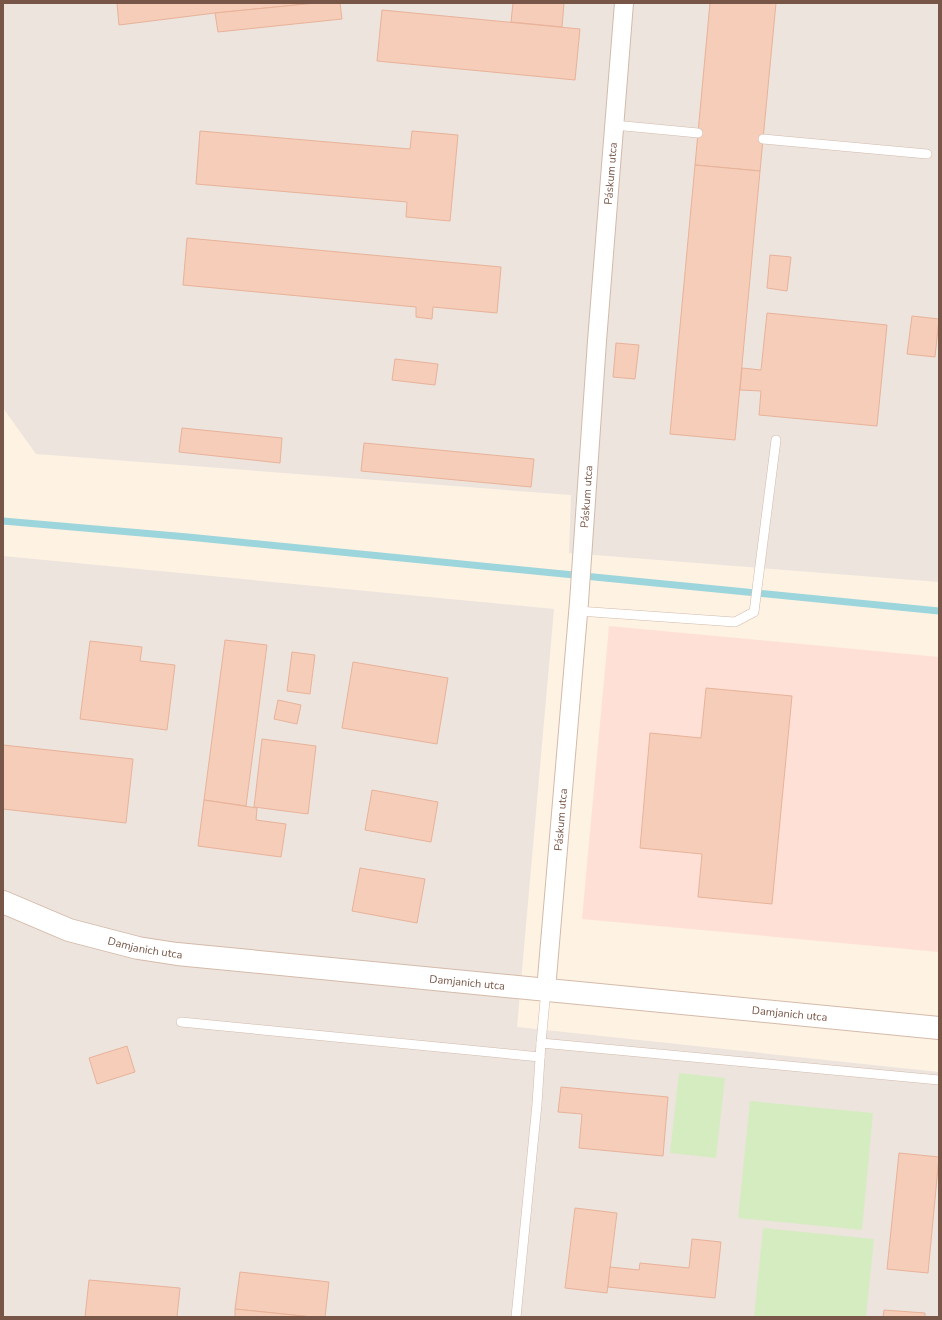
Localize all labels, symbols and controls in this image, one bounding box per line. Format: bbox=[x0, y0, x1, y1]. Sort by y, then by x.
street label: Páskum utca bbox=[601, 142, 621, 205]
street label: Páskum utca bbox=[577, 465, 596, 528]
street label: Páskum utca bbox=[551, 788, 571, 852]
street label: Damjanich utca bbox=[106, 933, 183, 963]
street label: Damjanich utca bbox=[429, 972, 506, 994]
street label: Damjanich utca bbox=[751, 1003, 828, 1025]

